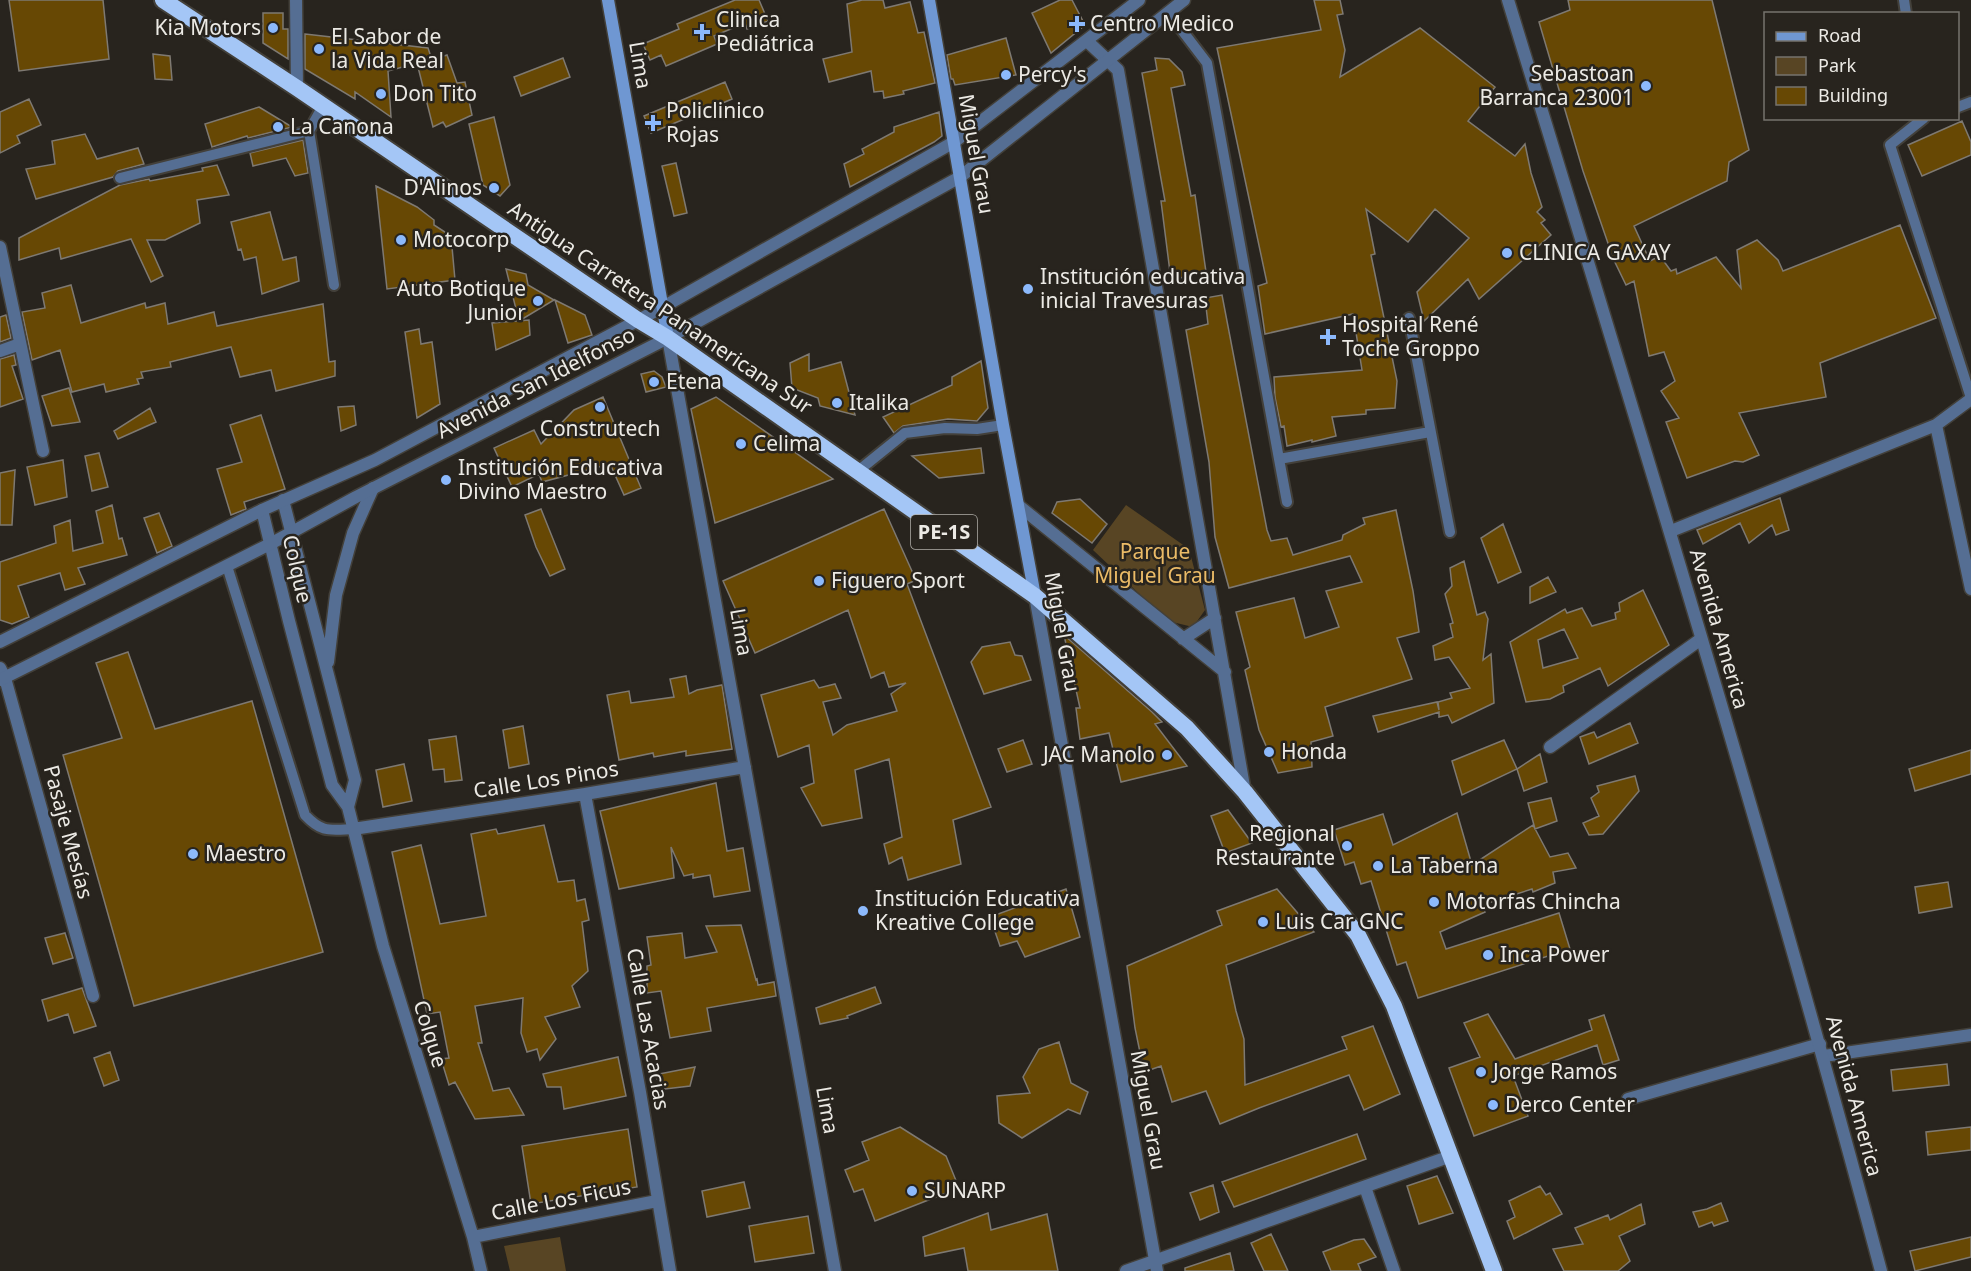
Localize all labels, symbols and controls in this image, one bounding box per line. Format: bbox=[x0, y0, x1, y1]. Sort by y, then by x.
place label: Clinica Pediátrica bbox=[716, 5, 814, 57]
place label: Centro Medico bbox=[1090, 9, 1234, 37]
legend bbox=[1764, 12, 1959, 120]
place label: Kia Motors bbox=[155, 13, 261, 41]
marker: Centro Medico bbox=[1068, 15, 1086, 33]
marker: Kia Motors bbox=[266, 21, 280, 35]
place label: El Sabor de la Vida Real bbox=[331, 22, 444, 74]
marker: Clinica Pediátrica bbox=[693, 23, 711, 41]
text: Road bbox=[1818, 23, 1861, 47]
street label: Lima bbox=[623, 39, 659, 91]
marker: El Sabor de la Vida Real bbox=[312, 42, 326, 56]
text: Park bbox=[1818, 53, 1856, 77]
place label: Sebastoan Barranca 23001 bbox=[1480, 59, 1634, 111]
place label: Percy's bbox=[1018, 60, 1087, 88]
marker: Percy's bbox=[999, 68, 1013, 82]
place label: Don Tito bbox=[393, 79, 477, 107]
marker: Sebastoan Barranca 23001 bbox=[1639, 79, 1653, 93]
text: Building bbox=[1818, 83, 1888, 107]
marker: Don Tito bbox=[374, 87, 388, 101]
street label: Miguel Grau bbox=[953, 92, 1001, 216]
place label: Policlinico Rojas bbox=[666, 96, 764, 148]
place label: La Canona bbox=[290, 112, 394, 140]
marker: Policlinico Rojas bbox=[644, 114, 662, 132]
marker: La Canona bbox=[271, 120, 285, 134]
place label: D'Alinos bbox=[403, 173, 482, 201]
marker: D'Alinos bbox=[487, 181, 501, 195]
street label: Antigua Carretera Panamericana Sur bbox=[503, 195, 818, 420]
place label: Motocorp bbox=[413, 225, 509, 253]
marker: Motocorp bbox=[394, 233, 408, 247]
place label: CLINICA GAXAY bbox=[1519, 238, 1671, 266]
marker: CLINICA GAXAY bbox=[1500, 246, 1514, 260]
place label: Institución educativa inicial Travesuras bbox=[1040, 262, 1245, 314]
place label: Auto Botique Junior bbox=[397, 274, 526, 326]
marker: Institución educativa inicial Travesuras bbox=[1021, 282, 1035, 296]
marker: Auto Botique Junior bbox=[531, 294, 545, 308]
place label: Hospital René Toche Groppo bbox=[1342, 310, 1480, 362]
street label: Avenida San Idelfonso bbox=[432, 320, 640, 444]
marker: Hospital René Toche Groppo bbox=[1319, 328, 1337, 346]
place label: Etena bbox=[666, 367, 722, 395]
marker: Etena bbox=[647, 375, 661, 389]
place label: Italika bbox=[849, 388, 909, 416]
marker: Italika bbox=[830, 396, 844, 410]
marker: Construtech bbox=[593, 400, 607, 414]
place label: Construtech bbox=[540, 414, 660, 442]
place label: Celima bbox=[753, 429, 820, 457]
marker: Celima bbox=[734, 437, 748, 451]
place label: Institución Educativa Divino Maestro bbox=[458, 453, 663, 505]
marker: Institución Educativa Divino Maestro bbox=[439, 473, 453, 487]
road number: PE-1S bbox=[911, 515, 977, 549]
street label: Colque bbox=[277, 532, 319, 606]
park label: Parque Miguel Grau bbox=[1094, 537, 1216, 589]
street label: Avenida America bbox=[1684, 545, 1756, 712]
place label: Figuero Sport bbox=[831, 566, 965, 594]
street label: Miguel Grau bbox=[1039, 570, 1087, 694]
marker: Figuero Sport bbox=[812, 574, 826, 588]
street label: Lima bbox=[724, 606, 760, 658]
place label: Honda bbox=[1281, 737, 1347, 765]
place label: JAC Manolo bbox=[1041, 740, 1155, 768]
marker: Honda bbox=[1262, 745, 1276, 759]
marker: JAC Manolo bbox=[1160, 748, 1174, 762]
street label: Calle Los Pinos bbox=[471, 754, 620, 804]
street label: Pasaje Mesías bbox=[38, 762, 100, 902]
place label: Regional Restaurante bbox=[1215, 819, 1335, 871]
place label: Maestro bbox=[205, 839, 286, 867]
marker: Regional Restaurante bbox=[1340, 839, 1354, 853]
marker: Maestro bbox=[186, 847, 200, 861]
place label: La Taberna bbox=[1390, 851, 1498, 879]
marker: La Taberna bbox=[1371, 859, 1385, 873]
place label: Institución Educativa Kreative College bbox=[875, 884, 1080, 936]
place label: Motorfas Chincha bbox=[1446, 887, 1621, 915]
marker: Motorfas Chincha bbox=[1427, 895, 1441, 909]
marker: Institución Educativa Kreative College bbox=[856, 904, 870, 918]
place label: Luis Car GNC bbox=[1275, 907, 1404, 935]
marker: Luis Car GNC bbox=[1256, 915, 1270, 929]
place label: Inca Power bbox=[1500, 940, 1610, 968]
street label: Calle Las Acacias bbox=[621, 946, 677, 1112]
marker: Inca Power bbox=[1481, 948, 1495, 962]
street label: Colque bbox=[407, 997, 454, 1071]
street label: Avenida America bbox=[1820, 1012, 1890, 1179]
street label: Miguel Grau bbox=[1125, 1048, 1173, 1172]
place label: Jorge Ramos bbox=[1491, 1057, 1617, 1085]
marker: Jorge Ramos bbox=[1474, 1065, 1488, 1079]
street label: Lima bbox=[810, 1084, 846, 1136]
place label: Derco Center bbox=[1505, 1090, 1635, 1118]
marker: Derco Center bbox=[1486, 1098, 1500, 1112]
street label: Calle Los Ficus bbox=[489, 1172, 633, 1226]
place label: SUNARP bbox=[924, 1176, 1006, 1204]
marker: SUNARP bbox=[905, 1184, 919, 1198]

